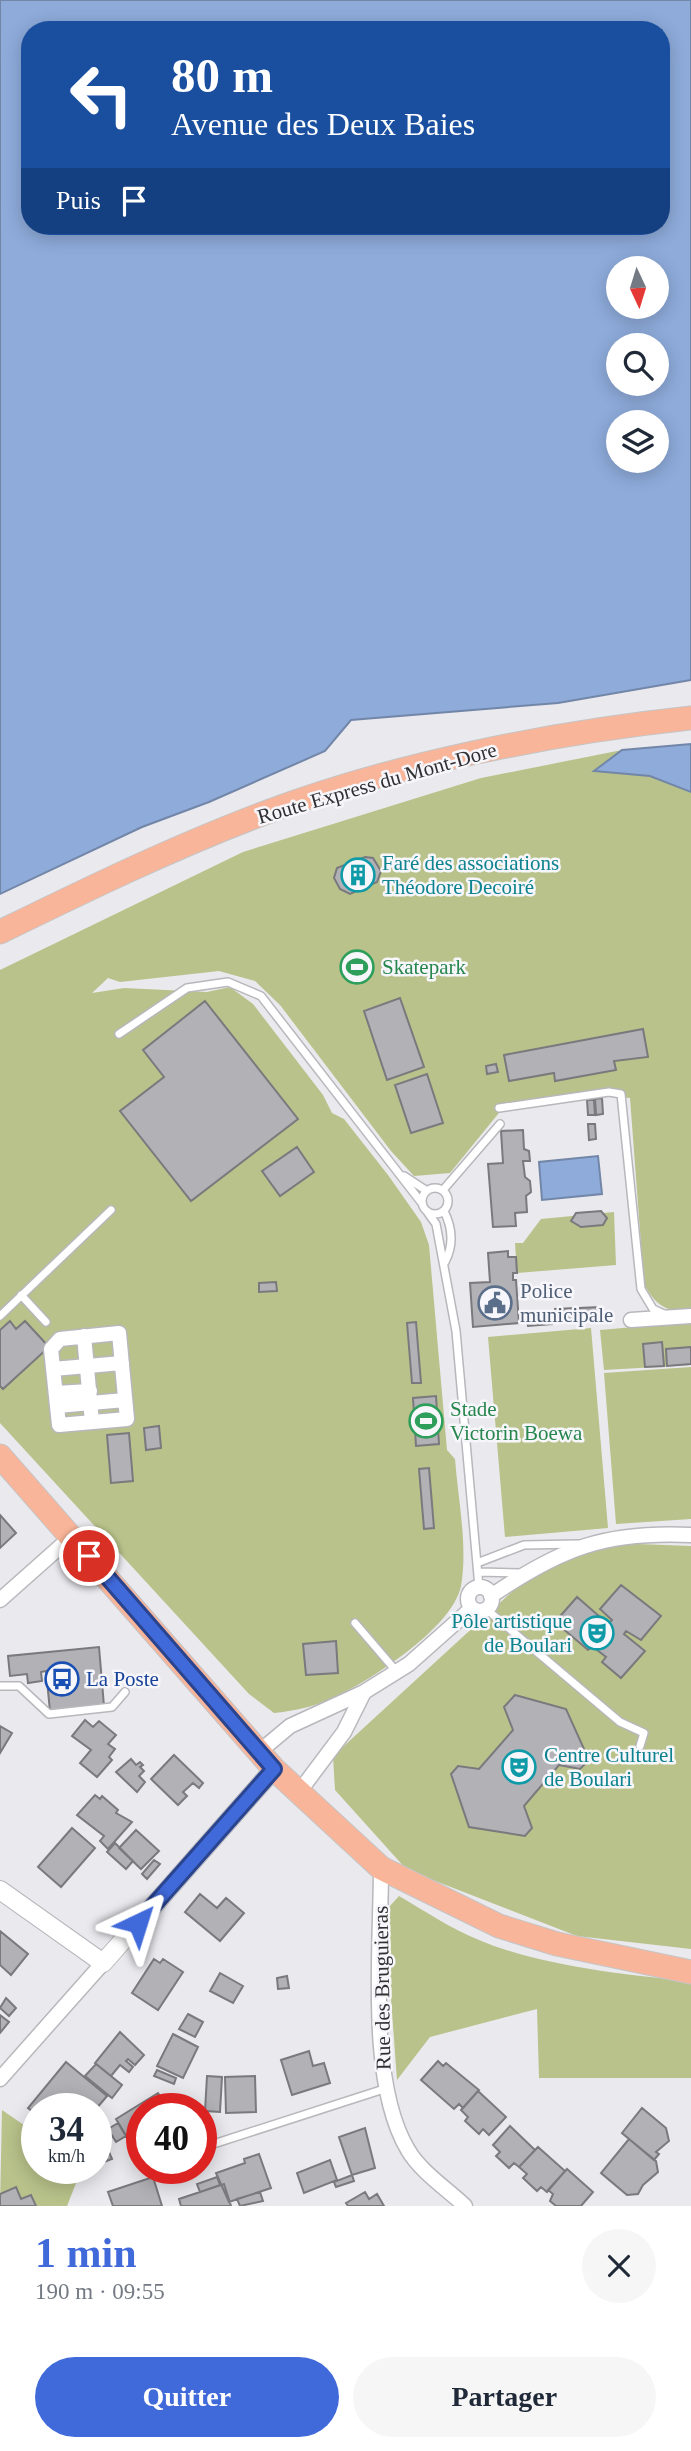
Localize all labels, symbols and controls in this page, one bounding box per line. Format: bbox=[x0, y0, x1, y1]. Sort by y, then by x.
text: 80 m bbox=[171, 48, 273, 103]
icon: left bbox=[56, 49, 147, 140]
text: Avenue des Deux Baies bbox=[171, 106, 475, 142]
icon: arrive bbox=[115, 182, 153, 220]
text: Puis bbox=[56, 186, 101, 215]
north arrow bbox=[606, 256, 668, 318]
map controls bbox=[606, 256, 669, 473]
button: search bbox=[606, 333, 669, 396]
button: layers bbox=[606, 410, 669, 473]
street label: Route Express du Mont-Dore bbox=[255, 737, 499, 829]
place label: Faré des associations Théodore Decoiré bbox=[382, 851, 559, 899]
building icon: Faré des associations Théodore Decoiré bbox=[339, 856, 377, 894]
sports icon: Skatepark bbox=[338, 948, 376, 986]
place label: Skatepark bbox=[382, 955, 466, 979]
place label: Police municipale bbox=[520, 1279, 613, 1327]
public building icon: Police municipale bbox=[476, 1284, 514, 1322]
place label: Stade Victorin Boewa bbox=[450, 1397, 583, 1445]
sports icon: Stade Victorin Boewa bbox=[407, 1402, 445, 1440]
pin bbox=[59, 1526, 119, 1586]
icon: arrive bbox=[70, 1537, 108, 1575]
place label: Pôle artistique de Boulari bbox=[451, 1609, 572, 1657]
theatre icon: Pôle artistique de Boulari bbox=[578, 1614, 616, 1652]
bus stop icon: La Poste bbox=[43, 1660, 81, 1698]
place label: La Poste bbox=[86, 1667, 159, 1691]
place label: Centre Culturel de Boulari bbox=[544, 1743, 674, 1791]
theatre icon: Centre Culturel de Boulari bbox=[500, 1748, 538, 1786]
position arrow bbox=[101, 1886, 175, 1960]
street label: Rue des Bruguieras bbox=[369, 1906, 395, 2070]
speed limit sign: 40 bbox=[126, 2093, 217, 2184]
text: 34 bbox=[49, 2110, 84, 2149]
text: km/h bbox=[48, 2146, 85, 2166]
button: close bbox=[582, 2229, 656, 2303]
text: 1 min bbox=[35, 2230, 137, 2276]
text: 190 m · 09:55 bbox=[35, 2279, 165, 2304]
button: Quitter bbox=[35, 2357, 339, 2437]
button: Partager bbox=[353, 2357, 656, 2437]

